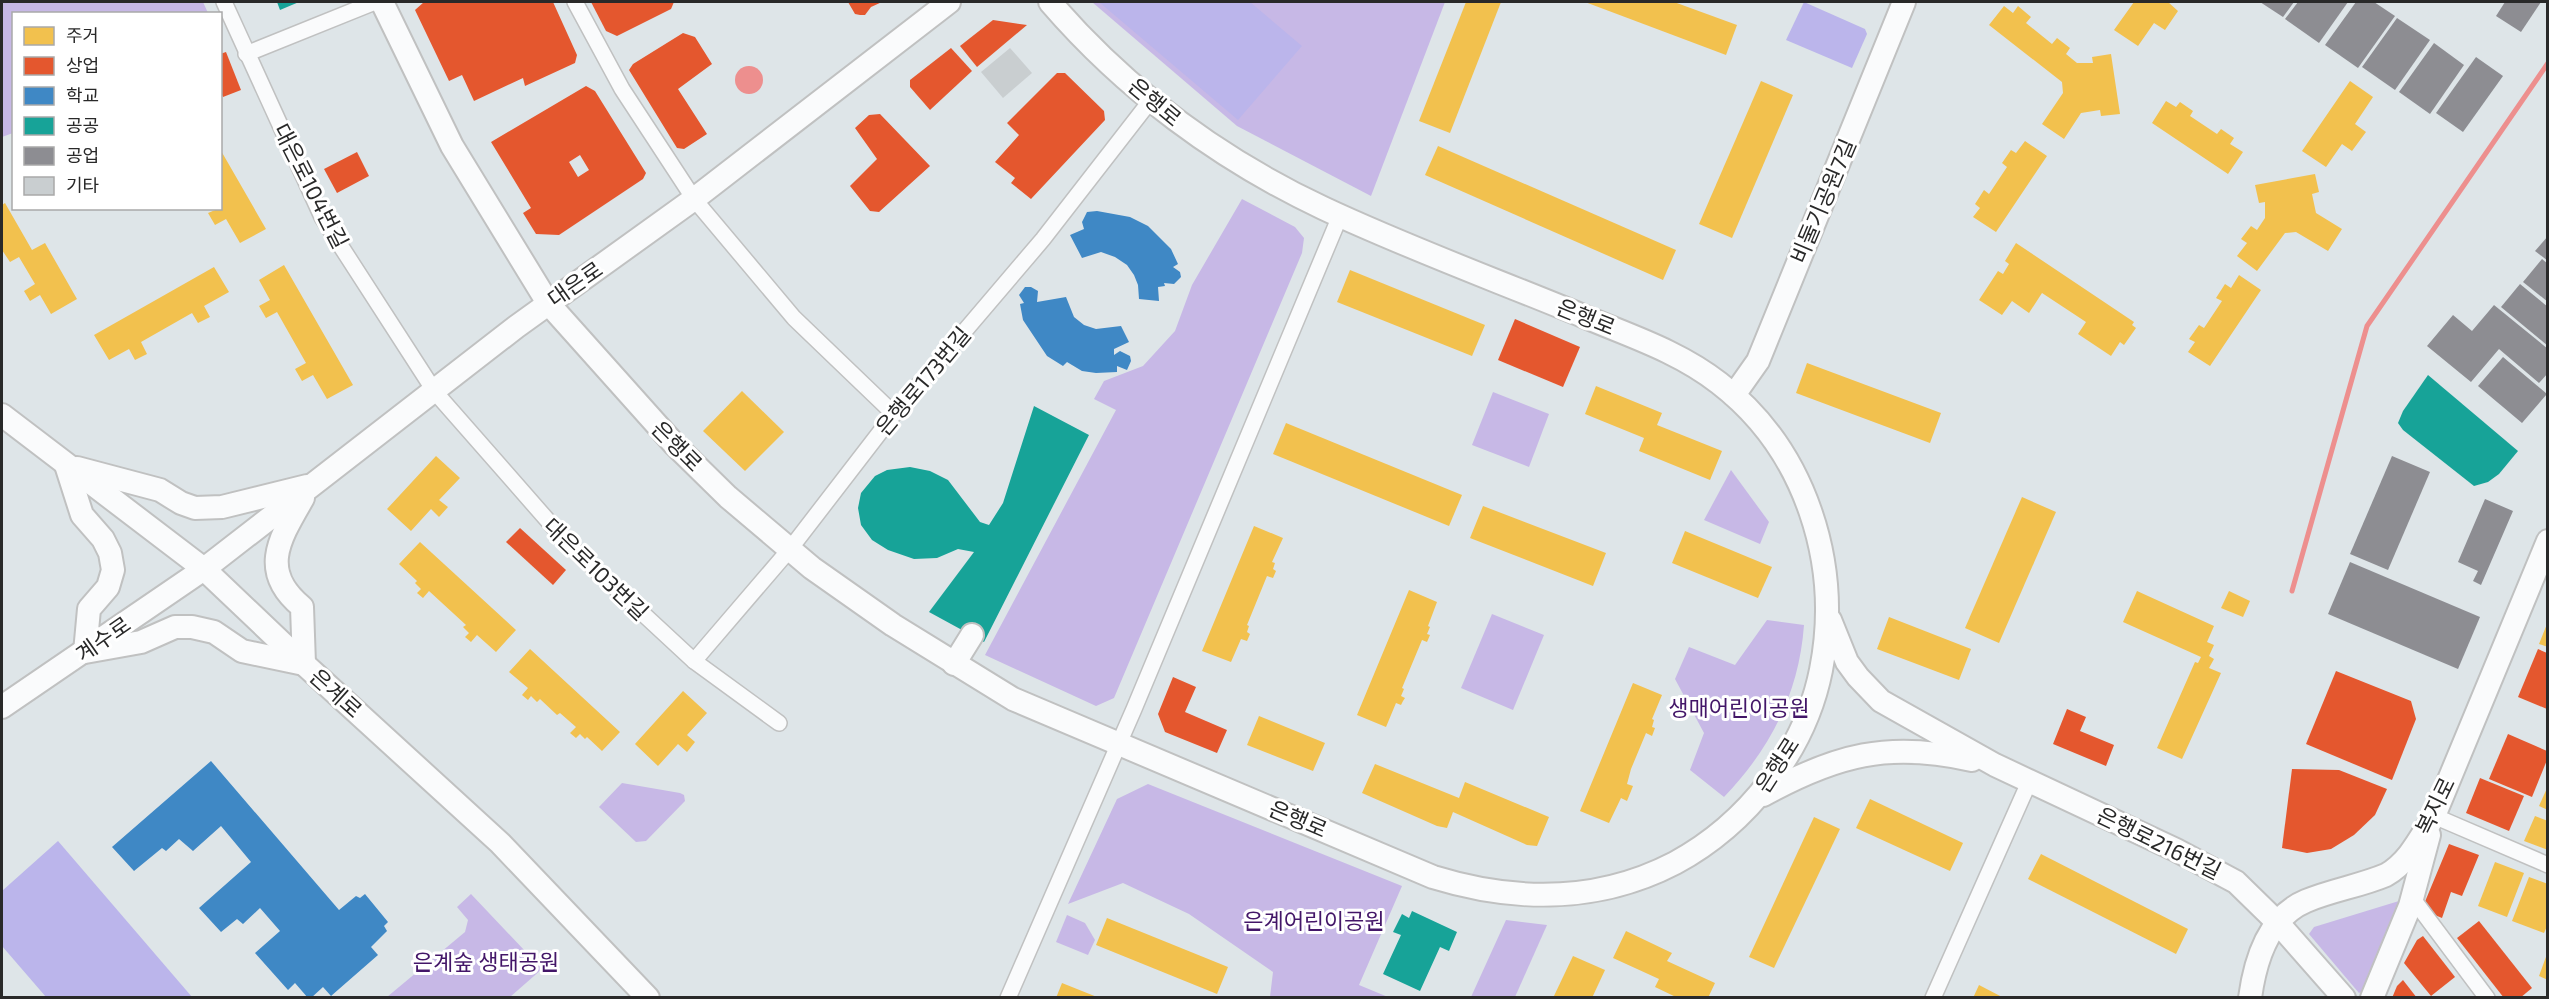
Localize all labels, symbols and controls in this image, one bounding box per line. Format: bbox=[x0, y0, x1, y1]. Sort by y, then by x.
legend bbox=[12, 12, 222, 210]
text: 주거 bbox=[66, 24, 99, 46]
text: 상업 bbox=[66, 54, 99, 76]
street label: 은행로 bbox=[1124, 72, 1187, 131]
text: 학교 bbox=[66, 84, 99, 106]
text: 공공 bbox=[66, 114, 99, 136]
street label: 대은로104번길 bbox=[269, 119, 355, 252]
street label: 비둘기공원7길 bbox=[1784, 134, 1860, 267]
text: 공업 bbox=[66, 144, 99, 166]
text: 기타 bbox=[66, 174, 100, 196]
street label: 대은로 bbox=[542, 255, 607, 311]
street label: 은행로 bbox=[1553, 293, 1619, 340]
street label: 은행로173번길 bbox=[869, 321, 975, 440]
street label: 은행로 bbox=[647, 415, 708, 476]
street label: 대은로103번길 bbox=[539, 512, 654, 625]
street label: 계수로 bbox=[70, 610, 135, 666]
street label: 은계로 bbox=[305, 662, 368, 722]
park label: 생매어린이공원 bbox=[1668, 694, 1810, 720]
street label: 은행로 bbox=[1749, 732, 1804, 797]
street label: 복지로 bbox=[2409, 773, 2459, 839]
street label: 은행로 bbox=[1265, 794, 1331, 842]
street label: 은행로216번길 bbox=[2093, 801, 2226, 883]
park label: 은계어린이공원 bbox=[1243, 907, 1385, 933]
park label: 은계숲 생태공원 bbox=[413, 948, 559, 974]

